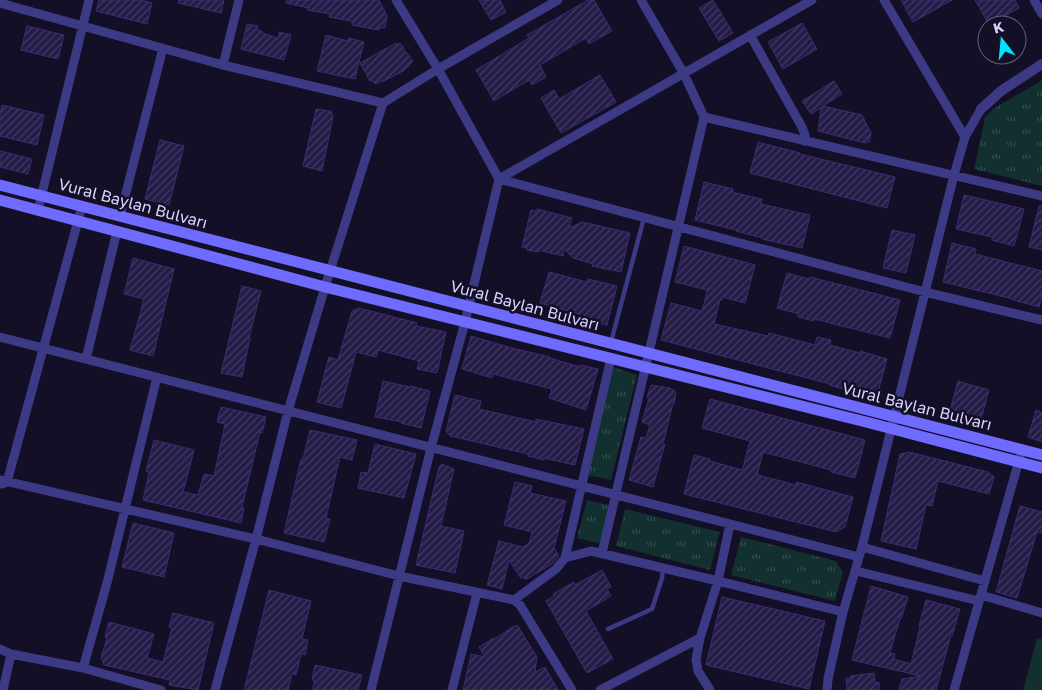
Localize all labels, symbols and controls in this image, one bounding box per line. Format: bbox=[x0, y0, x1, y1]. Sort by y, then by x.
north arrow bbox=[977, 15, 1027, 65]
text: K bbox=[991, 17, 1006, 37]
street label: Vural Baylan Bulvarı bbox=[56, 173, 210, 233]
street label: Vural Baylan Bulvarı bbox=[448, 275, 602, 335]
street label: Vural Baylan Bulvarı bbox=[840, 378, 994, 434]

